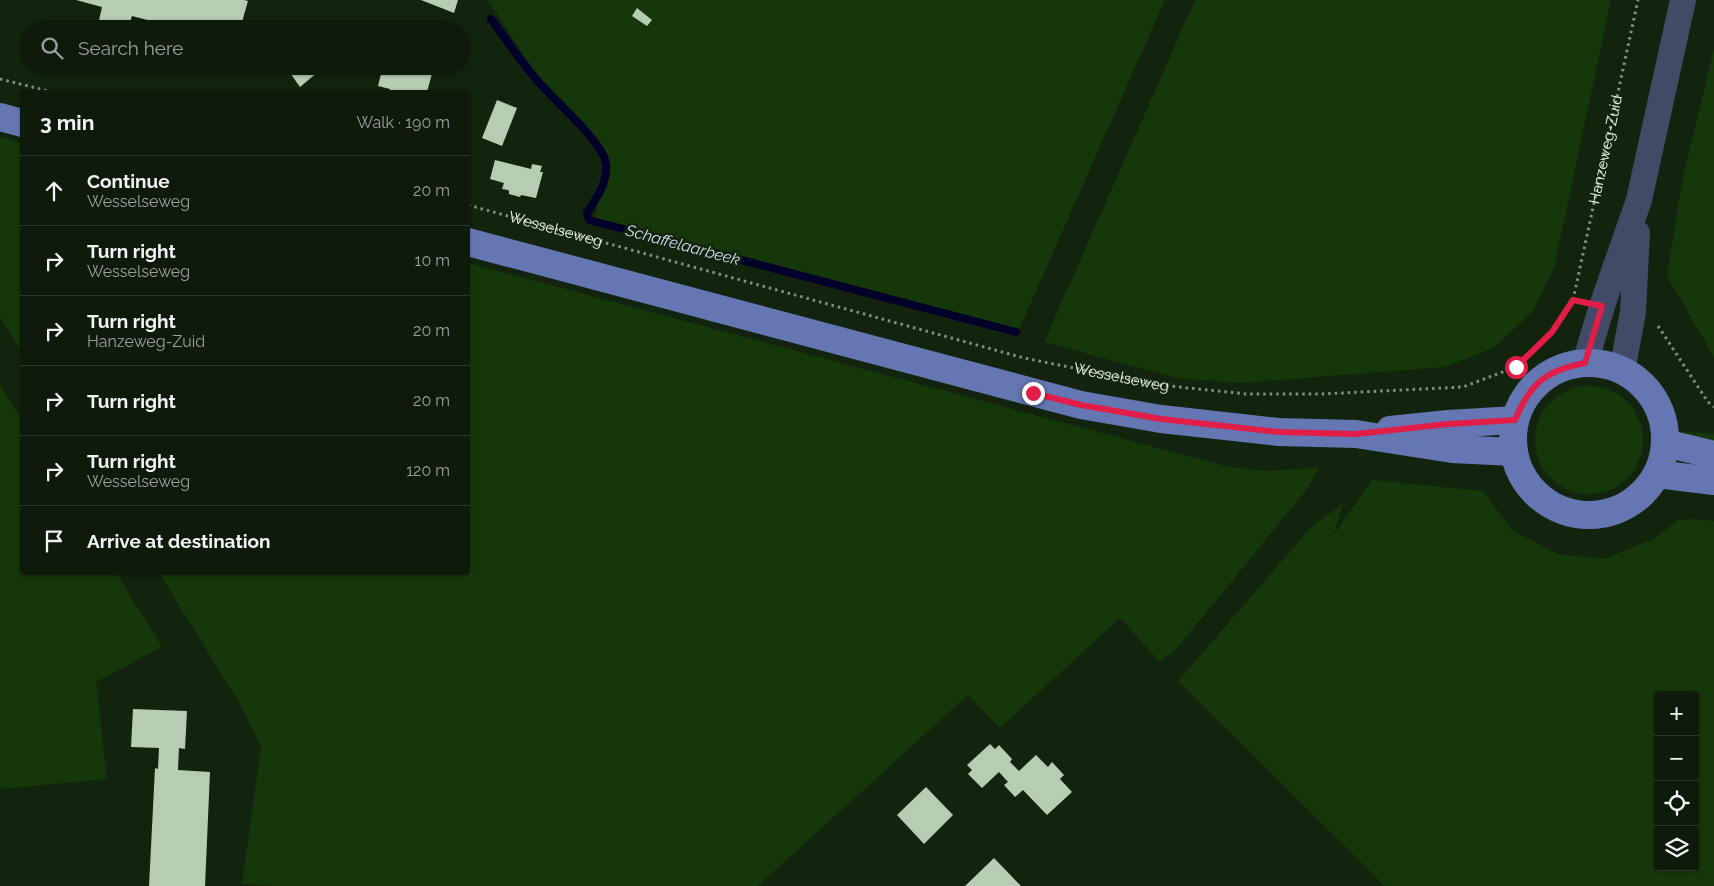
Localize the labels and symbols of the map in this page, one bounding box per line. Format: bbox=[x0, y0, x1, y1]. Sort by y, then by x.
street label: Hanzeweg-Zuid bbox=[1585, 93, 1626, 206]
street label: Wesselseweg bbox=[507, 208, 605, 251]
water label: Schaffelaarbeek bbox=[623, 220, 743, 270]
route start bbox=[1505, 356, 1528, 379]
street label: Wesselseweg bbox=[1072, 359, 1170, 395]
route end bbox=[1022, 382, 1045, 405]

